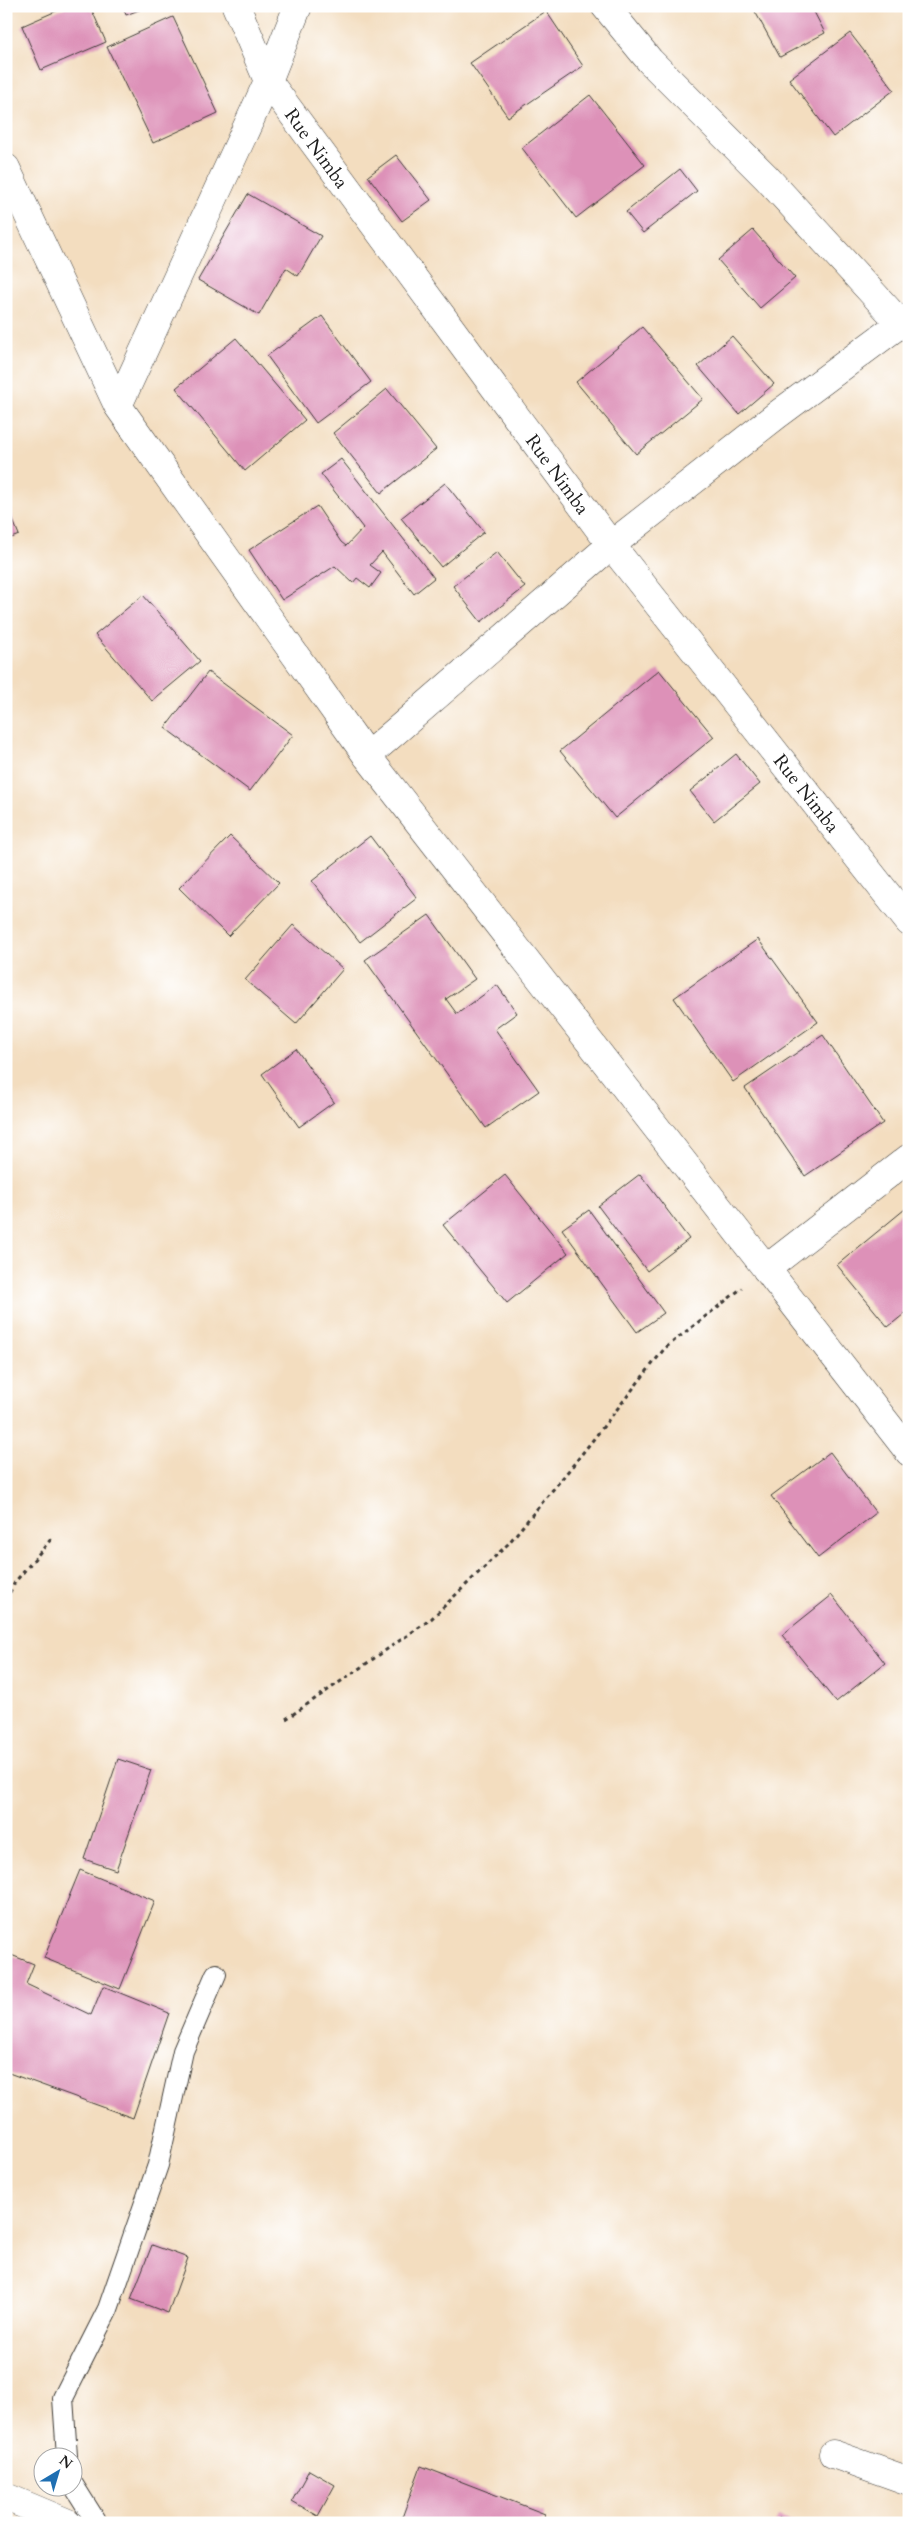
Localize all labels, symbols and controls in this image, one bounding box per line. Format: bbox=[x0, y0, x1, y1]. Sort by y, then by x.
street label: Rue Nimba bbox=[278, 103, 354, 194]
street label: Rue Nimba bbox=[519, 429, 595, 520]
street label: Rue Nimba bbox=[767, 749, 845, 838]
north arrow bbox=[32, 2446, 82, 2496]
text: N bbox=[55, 2451, 76, 2473]

